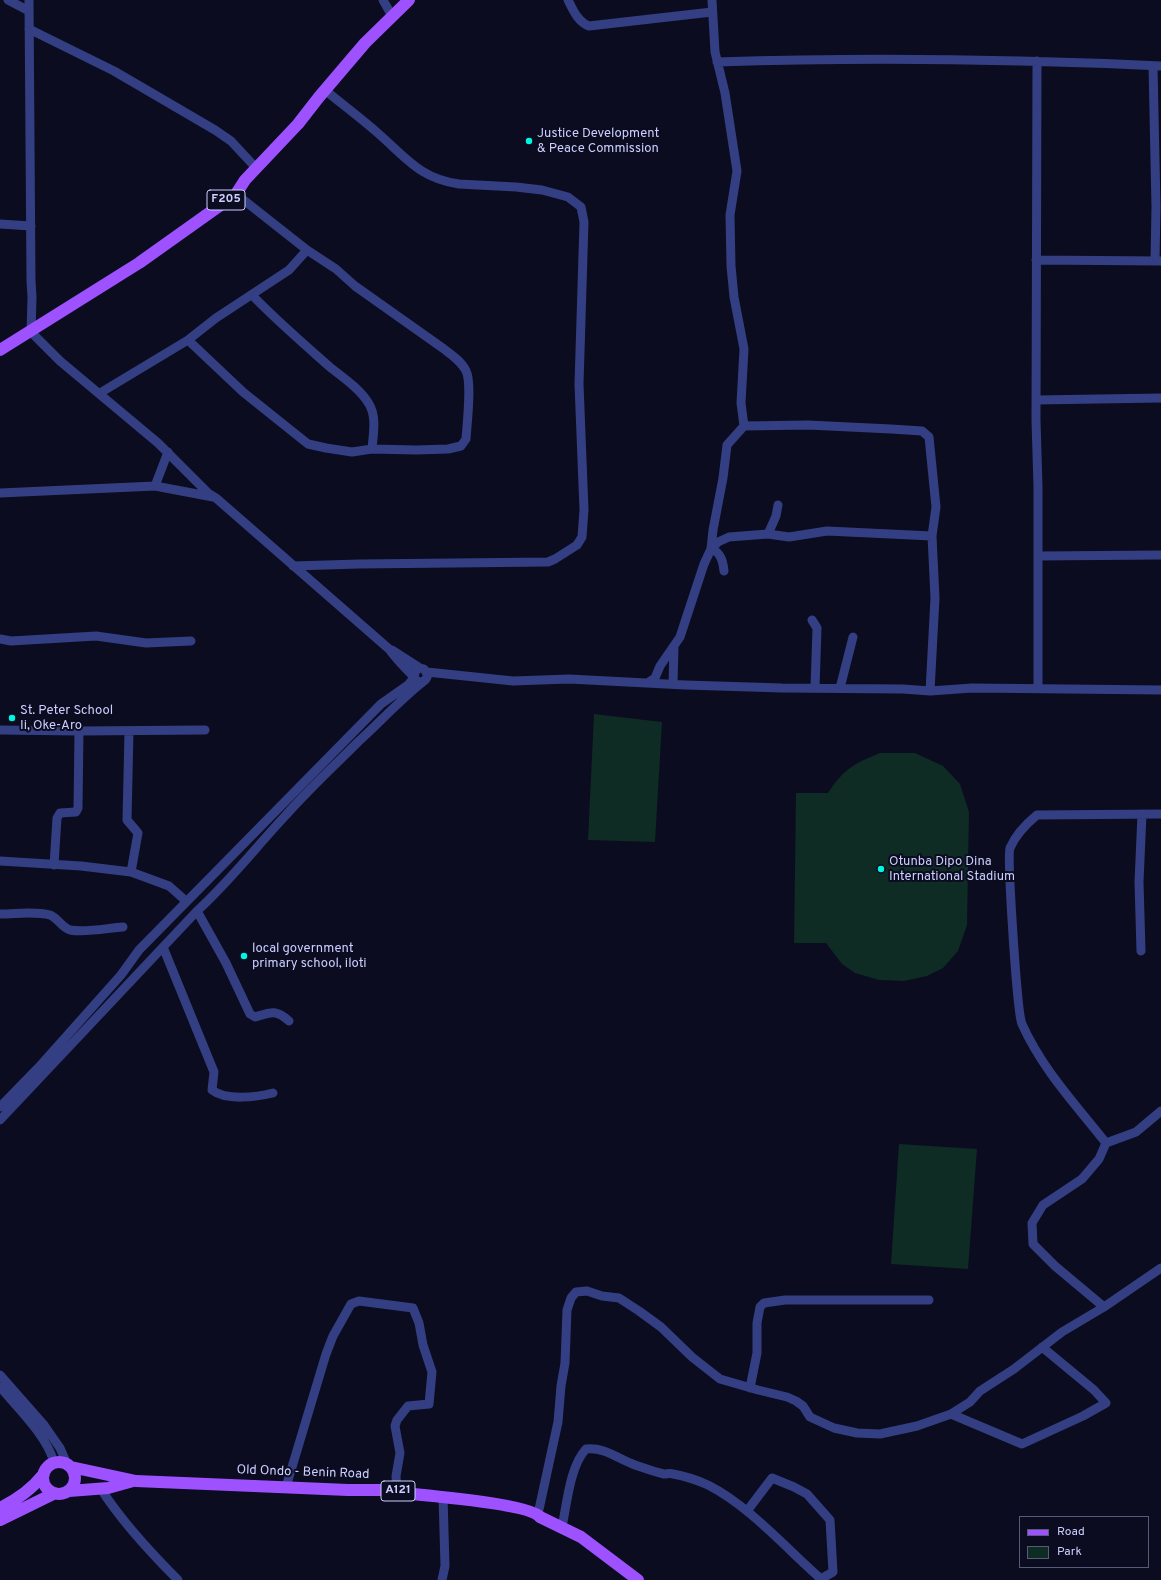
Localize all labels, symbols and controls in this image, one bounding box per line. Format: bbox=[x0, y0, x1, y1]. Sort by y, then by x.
place label: Justice Development & Peace Commission bbox=[537, 126, 659, 157]
marker: Justice Development & Peace Commission bbox=[524, 136, 534, 146]
road number: F205 bbox=[207, 190, 245, 210]
place label: St. Peter School Ii, Oke-Aro bbox=[20, 703, 113, 734]
marker: St. Peter School Ii, Oke-Aro bbox=[7, 713, 17, 723]
place label: Otunba Dipo Dina International Stadium bbox=[889, 854, 1015, 885]
marker: Otunba Dipo Dina International Stadium bbox=[876, 864, 886, 874]
place label: local government primary school, iloti bbox=[252, 941, 367, 972]
marker: local government primary school, iloti bbox=[239, 951, 249, 961]
street label: Old Ondo - Benin Road bbox=[236, 1463, 370, 1483]
road number: A121 bbox=[381, 1481, 415, 1501]
legend bbox=[1019, 1516, 1149, 1568]
text: Road bbox=[1057, 1524, 1085, 1540]
text: Park bbox=[1057, 1544, 1082, 1560]

